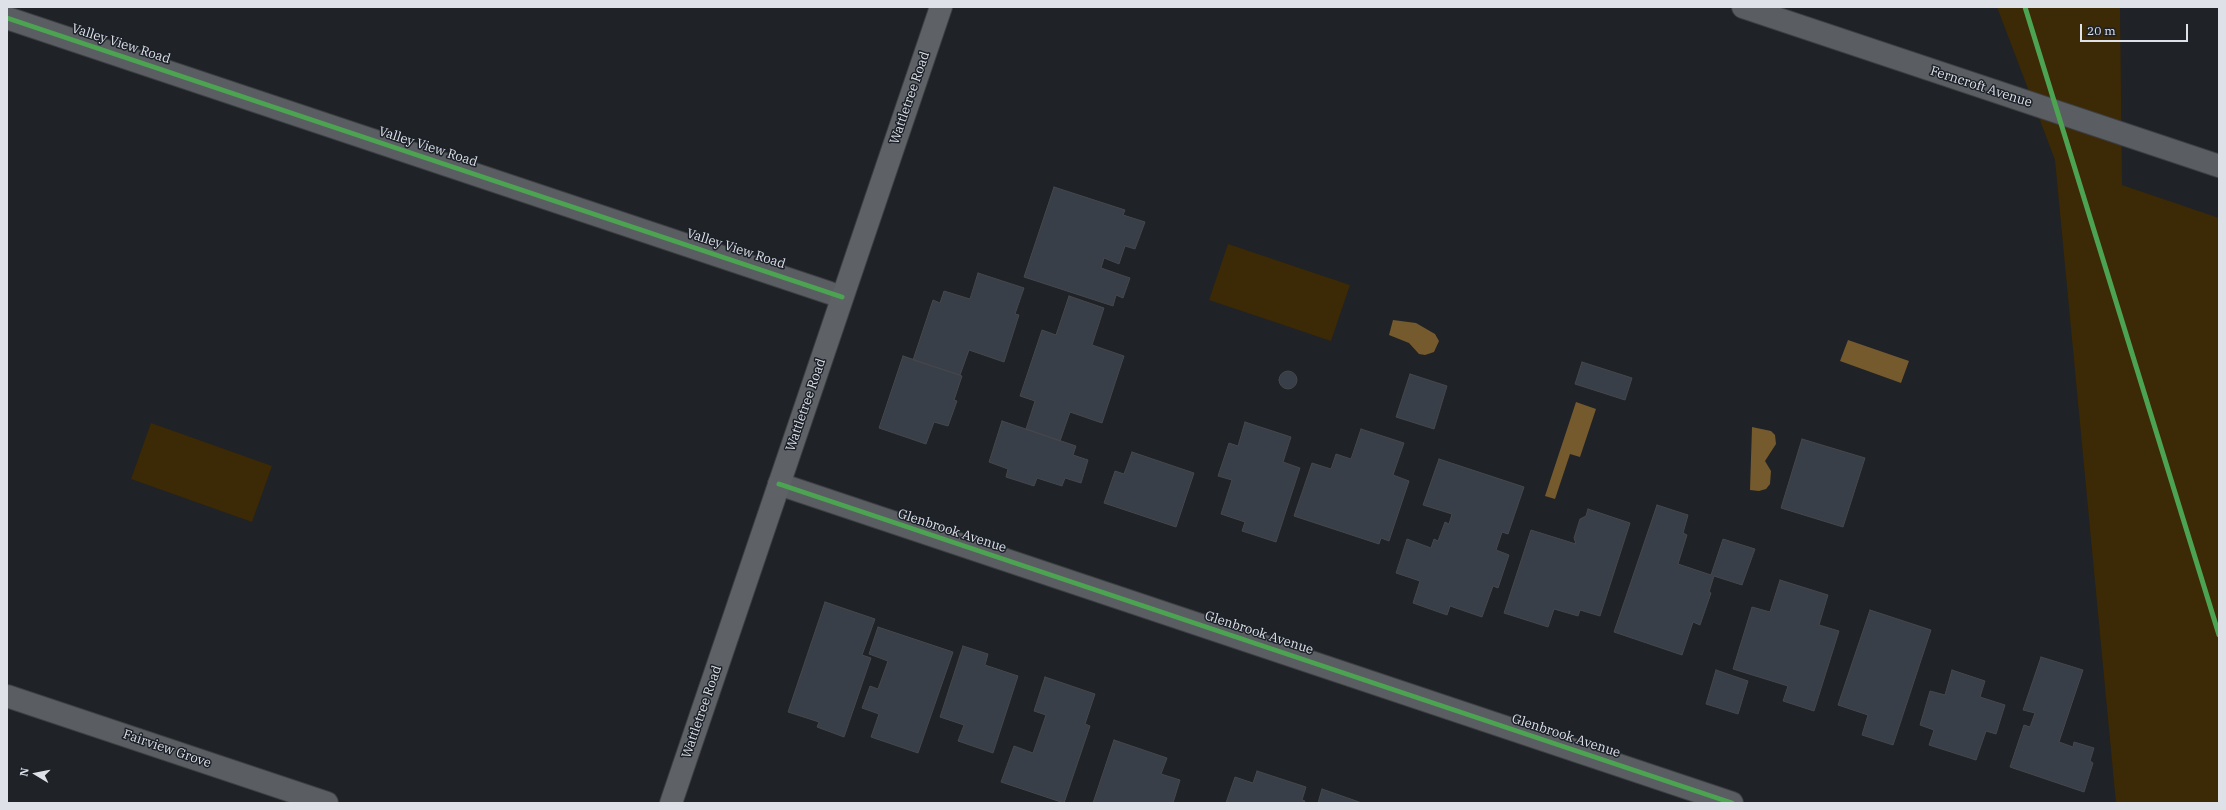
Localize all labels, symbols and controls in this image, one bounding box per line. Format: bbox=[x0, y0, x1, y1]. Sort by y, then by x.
scale bar bbox=[2082, 16, 2190, 42]
street label: Valley View Road bbox=[70, 21, 172, 67]
text: 20 m bbox=[2087, 23, 2116, 38]
street label: Wattletree Road bbox=[887, 50, 933, 146]
street label: Ferncroft Avenue bbox=[1928, 63, 2034, 111]
street label: Valley View Road bbox=[377, 124, 479, 170]
street label: Valley View Road bbox=[685, 226, 787, 272]
street label: Wattletree Road bbox=[783, 357, 829, 453]
street label: Glenbrook Avenue bbox=[896, 506, 1008, 556]
street label: Glenbrook Avenue bbox=[1203, 608, 1315, 658]
street label: Wattletree Road bbox=[679, 664, 725, 760]
street label: Glenbrook Avenue bbox=[1510, 711, 1622, 761]
street label: Fairview Grove bbox=[121, 727, 213, 771]
north arrow bbox=[16, 754, 56, 794]
text: N bbox=[17, 766, 32, 777]

